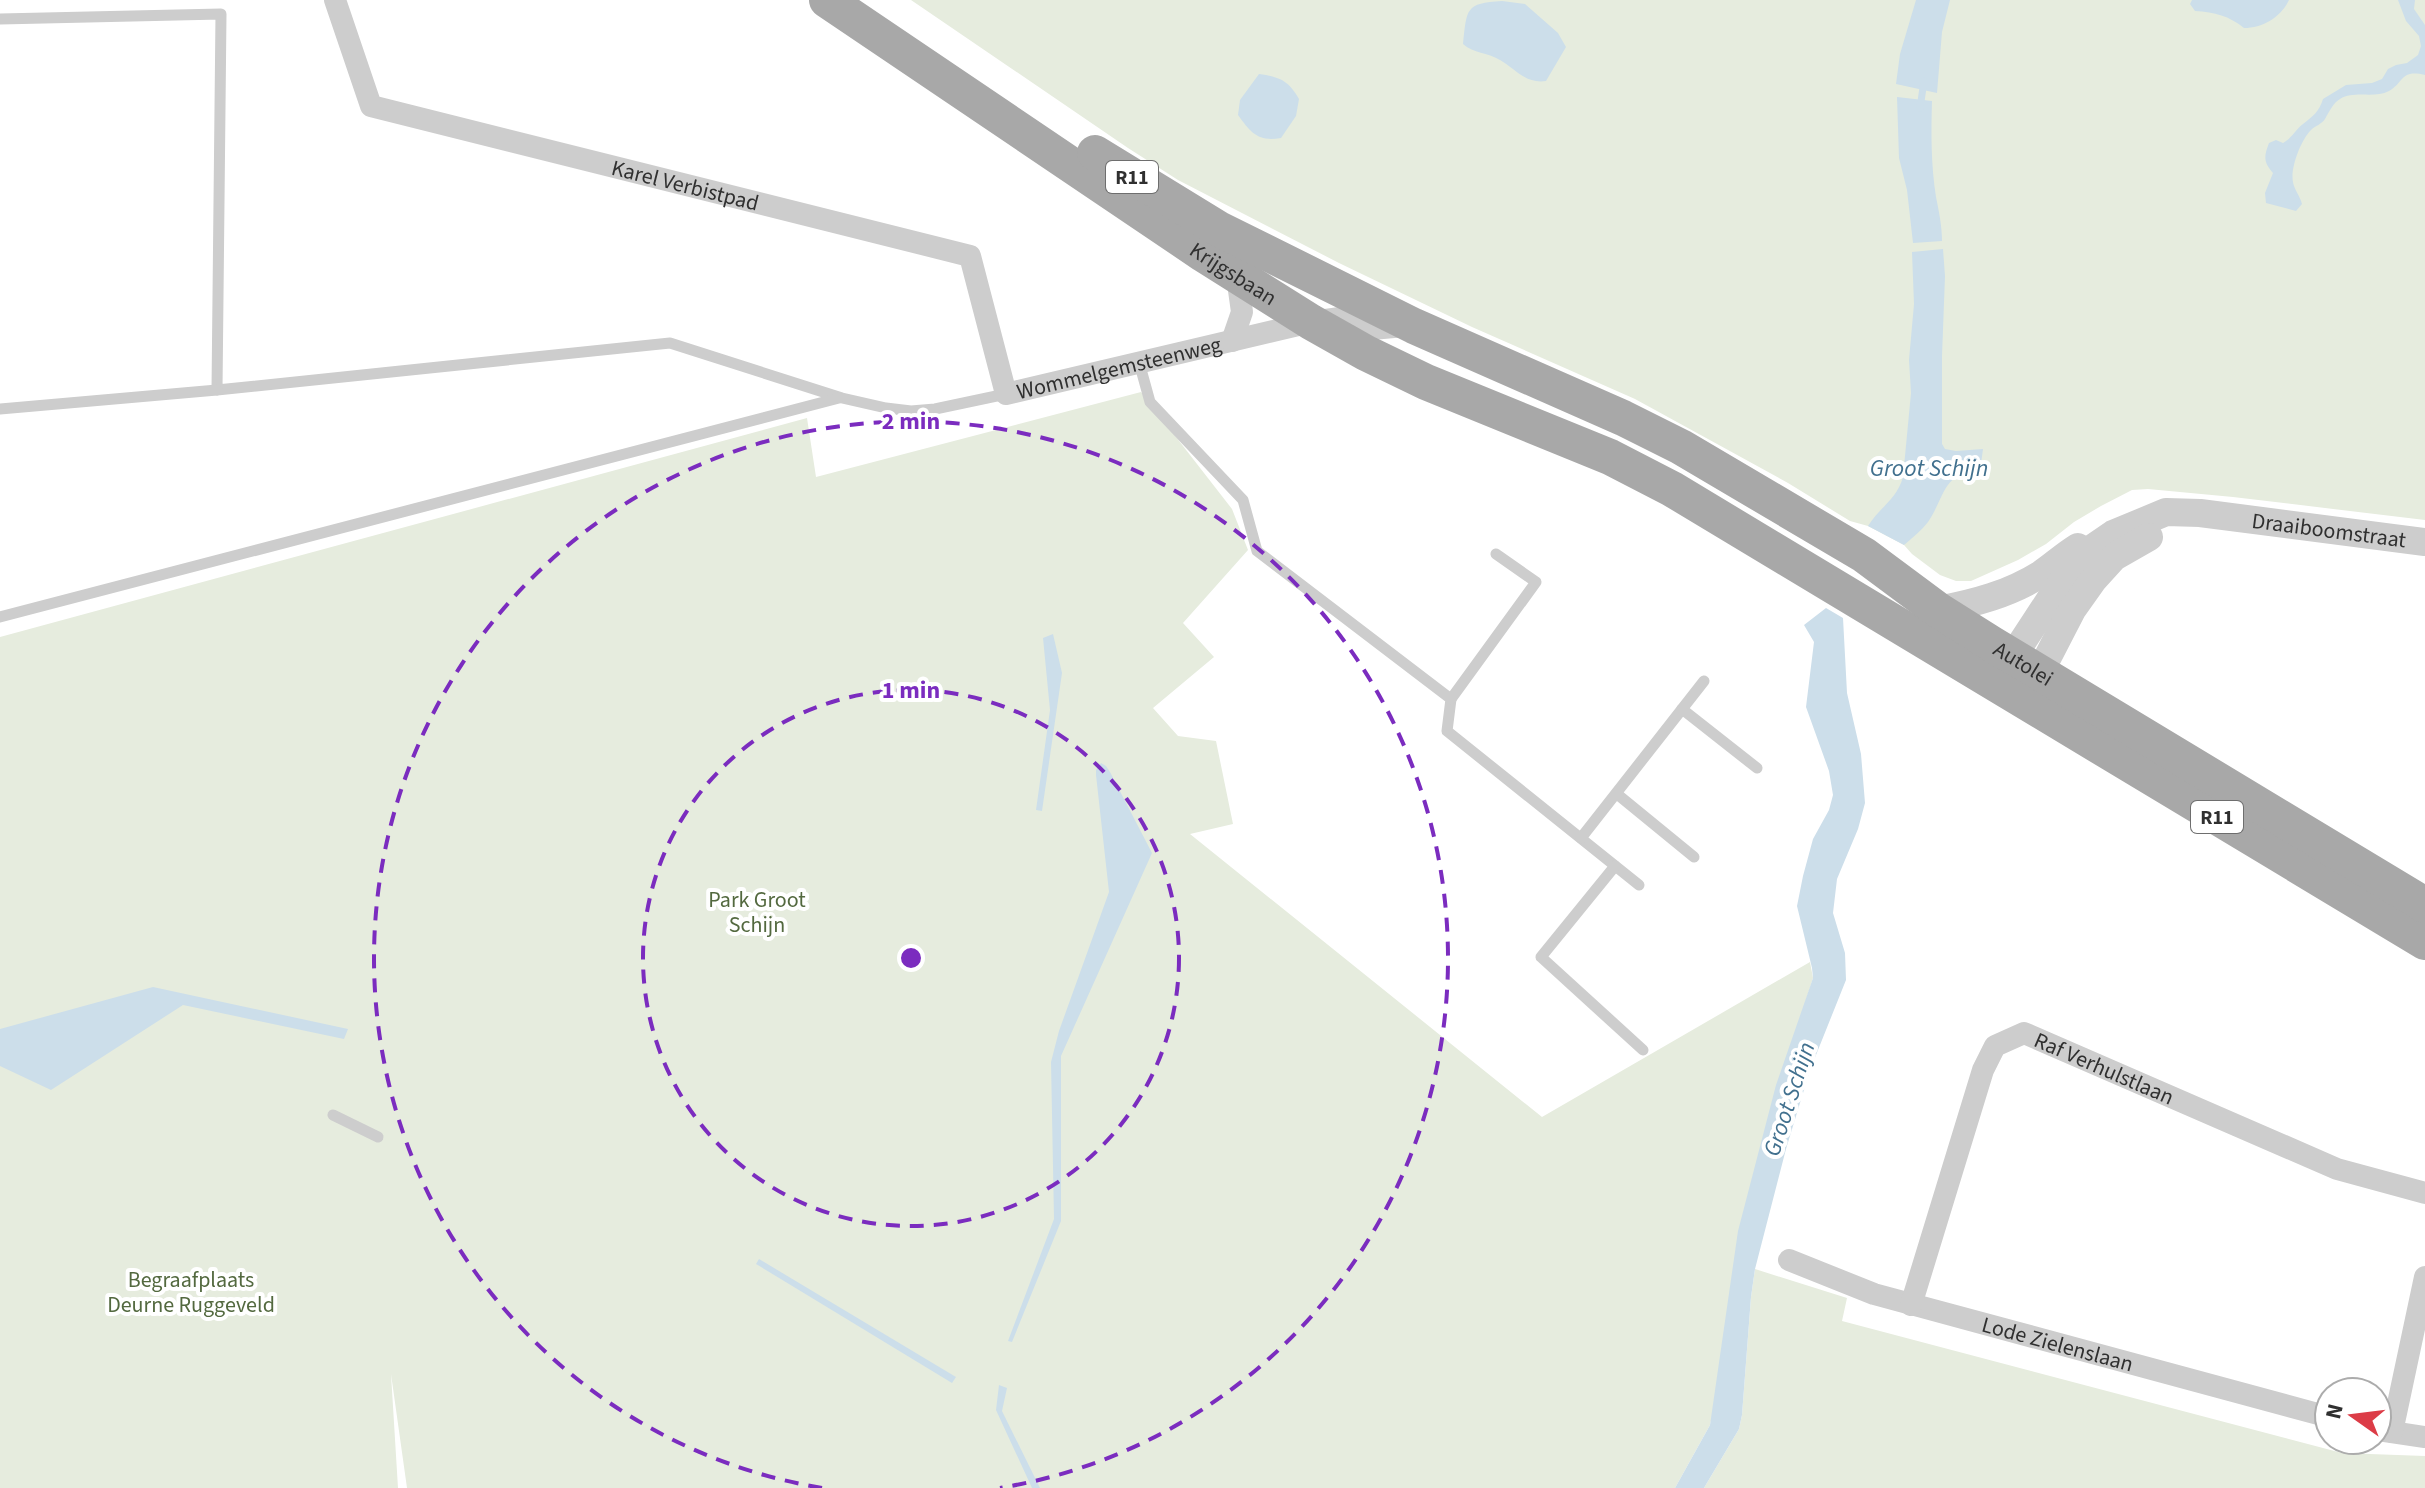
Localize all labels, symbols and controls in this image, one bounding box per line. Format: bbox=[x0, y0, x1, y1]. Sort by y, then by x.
street label: Karel Verbistpad bbox=[608, 152, 762, 220]
road number: R11 bbox=[1106, 161, 1158, 193]
street label: Krijgsbaan bbox=[1183, 235, 1283, 314]
street label: Wommelgemsteenweg bbox=[1013, 329, 1225, 408]
text: 2 min bbox=[882, 404, 940, 439]
water label: Groot Schijn bbox=[1870, 451, 1988, 486]
street label: Draaiboomstraat bbox=[2250, 505, 2408, 556]
street label: Autolei bbox=[1987, 634, 2059, 694]
text: 1 min bbox=[882, 673, 940, 708]
road number: R11 bbox=[2191, 801, 2243, 833]
park label: Park Groot Schijn bbox=[708, 884, 806, 941]
centre of rings bbox=[897, 944, 925, 972]
street label: Raf Verhulstlaan bbox=[2029, 1024, 2179, 1113]
water label: Groot Schijn bbox=[1755, 1037, 1824, 1161]
park label: Begraafplaats Deurne Ruggeveld bbox=[107, 1264, 275, 1321]
street label: Lode Zielenslaan bbox=[1978, 1309, 2137, 1380]
north arrow bbox=[2313, 1376, 2393, 1456]
text: N bbox=[2317, 1400, 2352, 1422]

